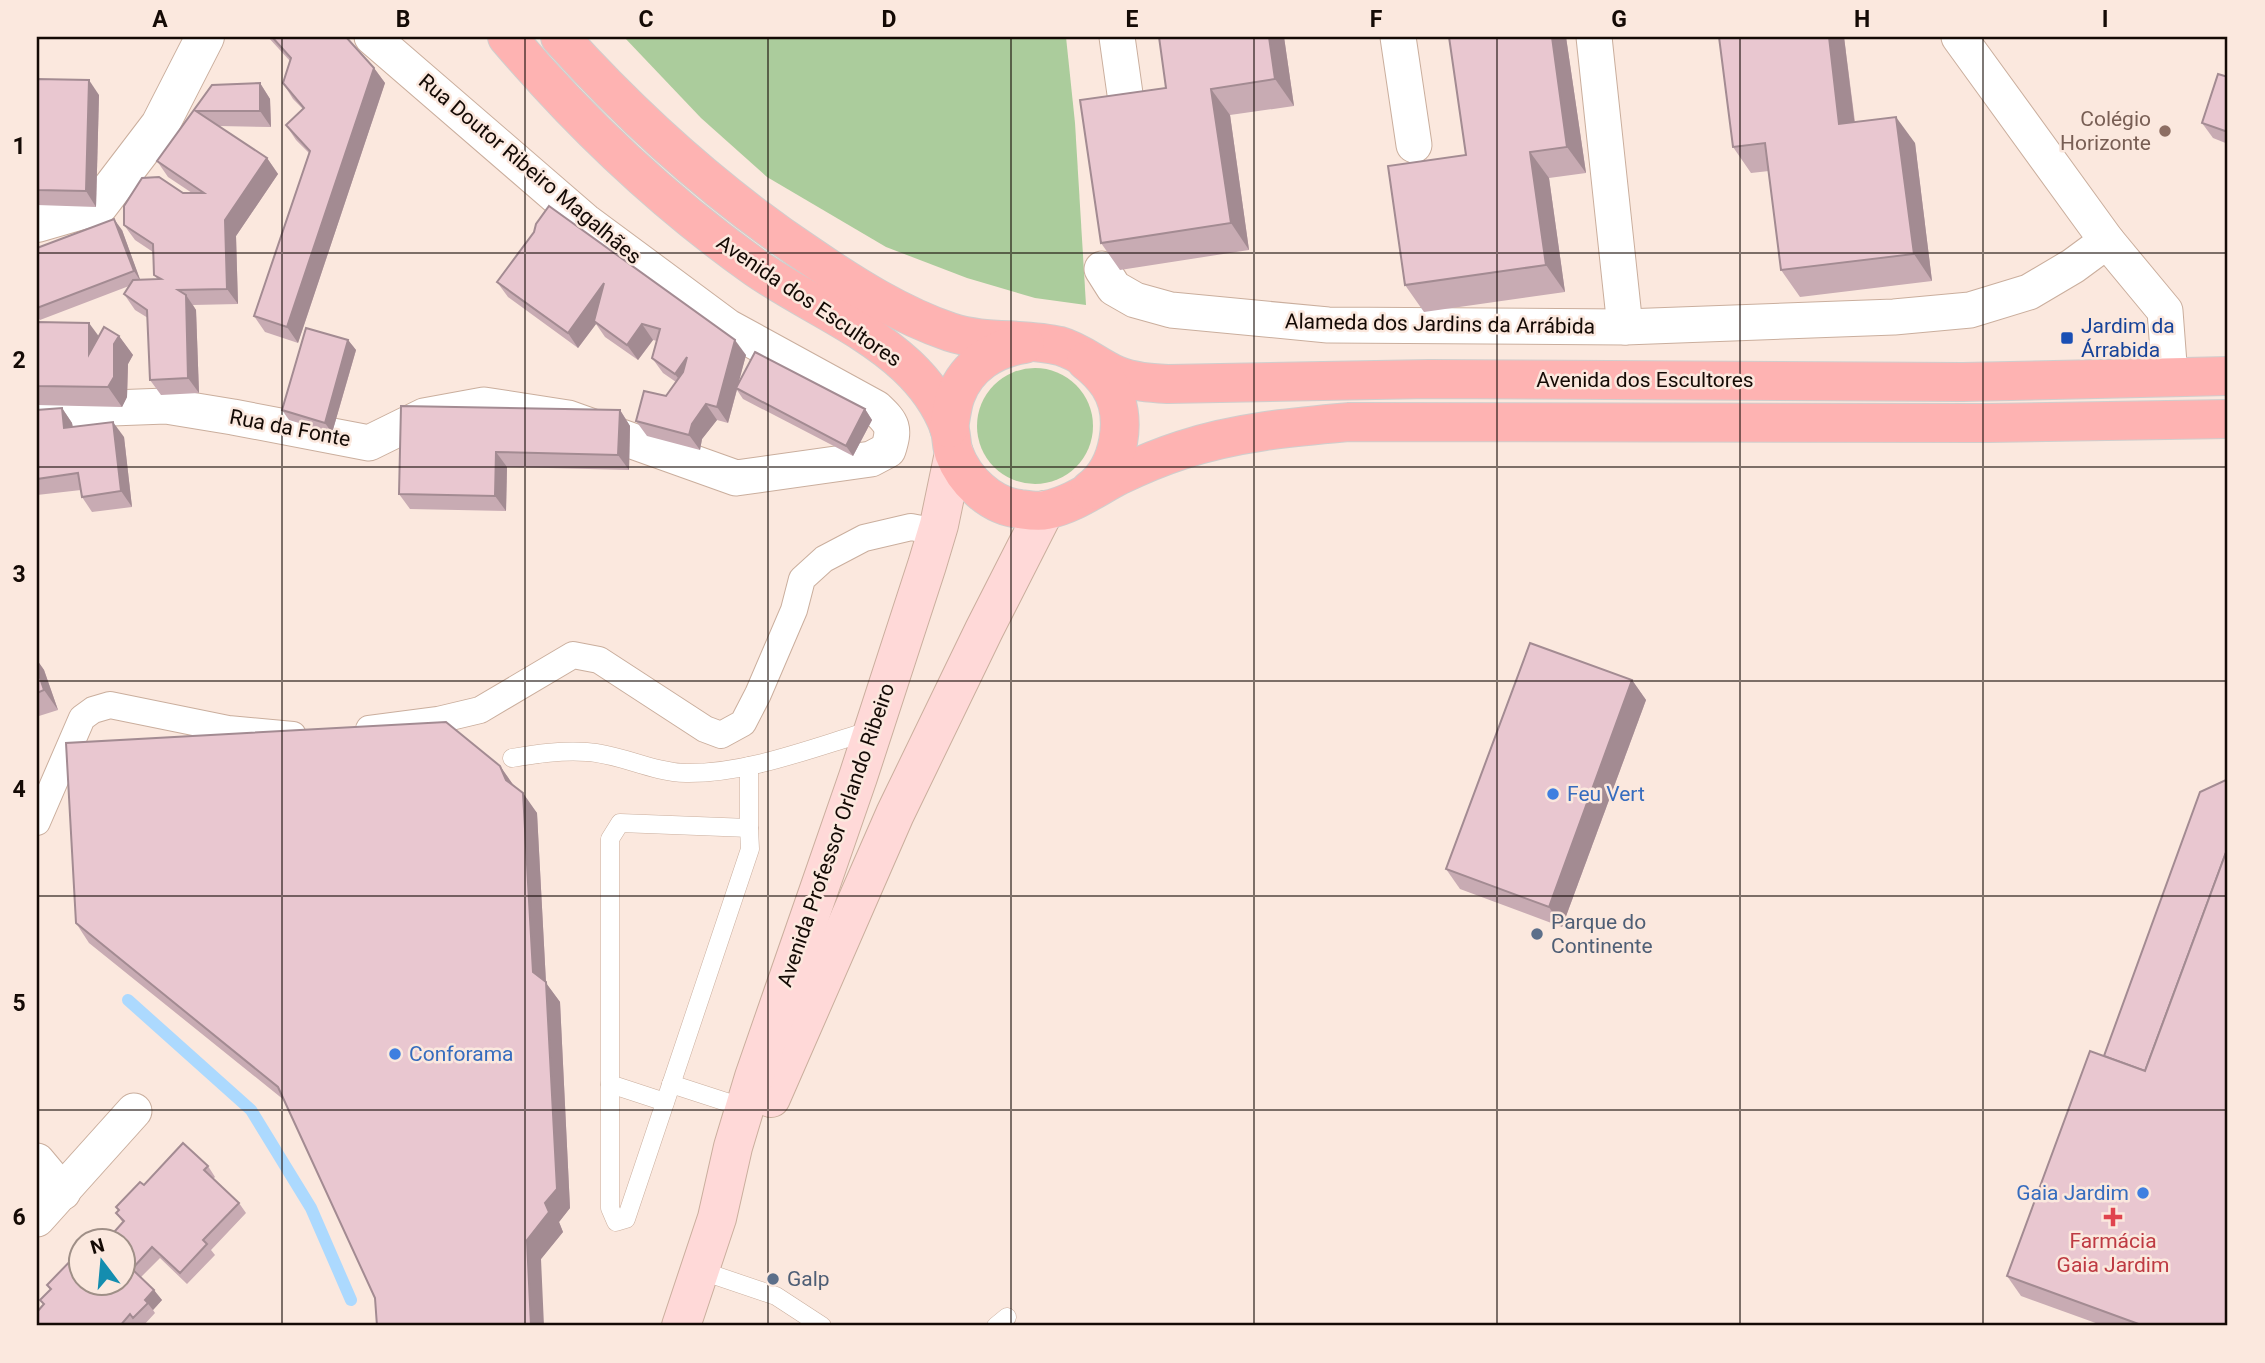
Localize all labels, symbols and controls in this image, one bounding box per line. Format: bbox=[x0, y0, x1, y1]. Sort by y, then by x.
text: A bbox=[152, 6, 168, 33]
text: B bbox=[396, 6, 410, 33]
text: C bbox=[638, 6, 654, 33]
text: D bbox=[882, 6, 896, 33]
text: E bbox=[1126, 6, 1139, 33]
text: F bbox=[1370, 6, 1383, 33]
text: G bbox=[1611, 6, 1627, 33]
text: H bbox=[1854, 6, 1870, 33]
text: I bbox=[2102, 6, 2108, 33]
street label: Rua Doutor Ribeiro Magalhães bbox=[414, 69, 646, 269]
place label: Colégio Horizonte bbox=[2060, 107, 2151, 155]
marker: Colégio Horizonte bbox=[2157, 123, 2173, 139]
text: 1 bbox=[12, 133, 26, 160]
street label: Avenida dos Escultores bbox=[712, 230, 906, 372]
street label: Alameda dos Jardins da Arrábida bbox=[1285, 309, 1595, 339]
place label: Jardim da Árrabida bbox=[2081, 314, 2175, 362]
marker: Jardim da Árrabida bbox=[2059, 330, 2075, 346]
text: 2 bbox=[12, 347, 26, 374]
street label: Avenida dos Escultores bbox=[1536, 368, 1754, 392]
street label: Rua da Fonte bbox=[228, 405, 352, 451]
text: 3 bbox=[12, 561, 26, 588]
street label: Avenida Professor Orlando Ribeiro bbox=[773, 680, 899, 990]
text: 4 bbox=[12, 776, 26, 803]
place label: Feu Vert bbox=[1567, 782, 1645, 806]
marker: Feu Vert bbox=[1545, 786, 1561, 802]
place label: Parque do Continente bbox=[1551, 910, 1653, 958]
marker: Parque do Continente bbox=[1529, 926, 1545, 942]
text: 5 bbox=[12, 990, 26, 1017]
place label: Conforama bbox=[409, 1042, 514, 1066]
marker: Conforama bbox=[387, 1046, 403, 1062]
place label: Gaia Jardim bbox=[2016, 1181, 2129, 1205]
marker: Gaia Jardim bbox=[2135, 1185, 2151, 1201]
text: 6 bbox=[12, 1204, 26, 1231]
marker: Farmácia Gaia Jardim bbox=[2105, 1209, 2121, 1225]
north arrow bbox=[66, 1226, 136, 1296]
place label: Farmácia Gaia Jardim bbox=[2057, 1229, 2169, 1277]
text: N bbox=[88, 1233, 107, 1259]
place label: Galp bbox=[787, 1267, 830, 1291]
marker: Galp bbox=[765, 1271, 781, 1287]

